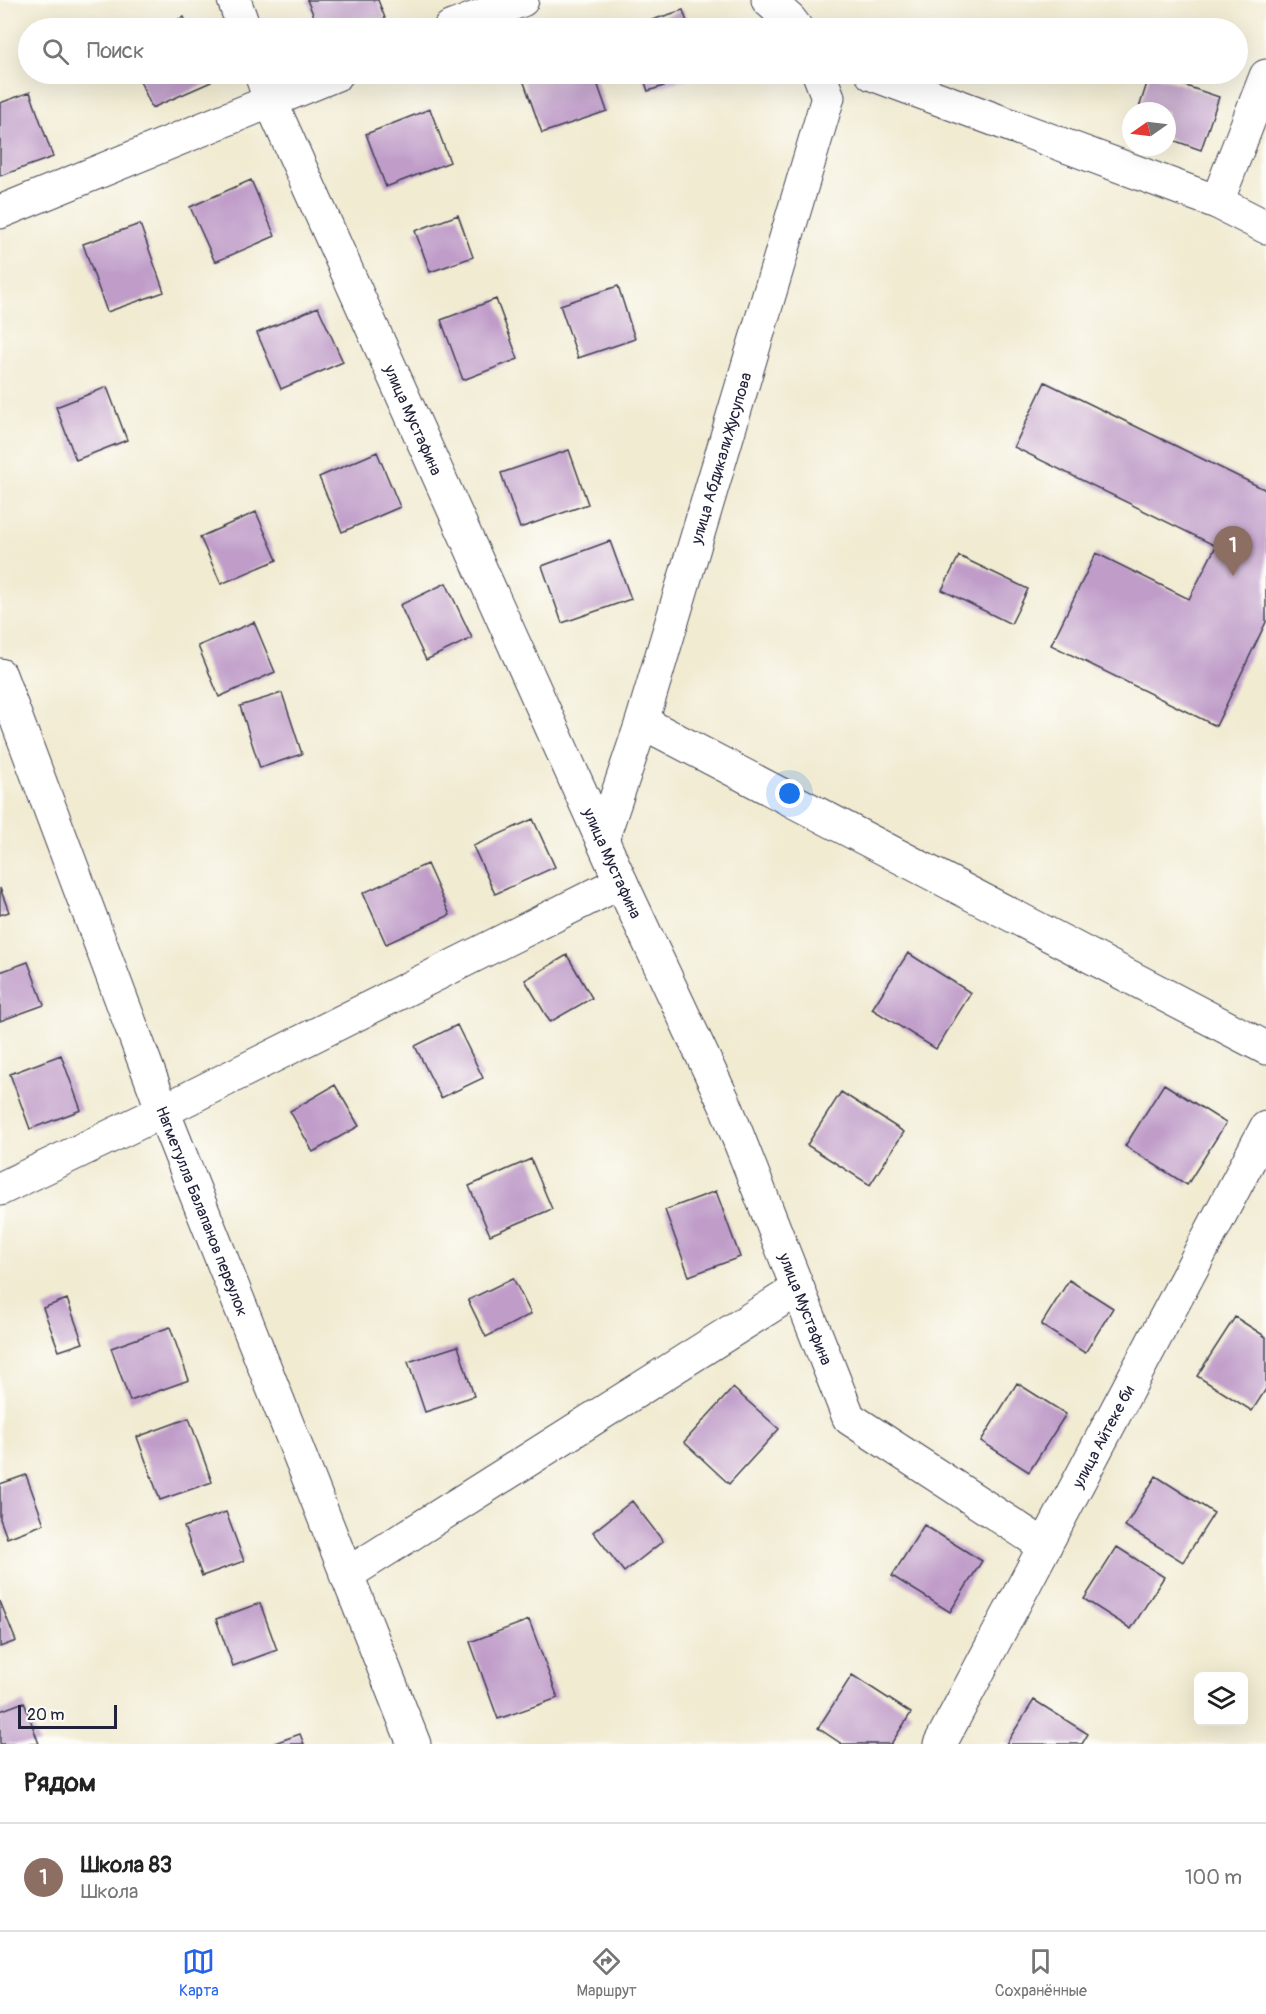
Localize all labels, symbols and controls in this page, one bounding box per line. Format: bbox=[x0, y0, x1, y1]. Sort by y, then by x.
search box bbox=[18, 18, 1248, 84]
icon: search bbox=[39, 35, 72, 68]
text: Поиск bbox=[87, 37, 144, 65]
north arrow bbox=[1122, 102, 1176, 156]
street label: улица Мустафина bbox=[379, 361, 446, 478]
street label: улица Абдикали Жусупова bbox=[686, 370, 756, 547]
pin: 1 bbox=[1214, 526, 1252, 576]
your location bbox=[775, 779, 804, 808]
street label: улица Мустафина bbox=[578, 804, 646, 922]
street label: Нагметулла Балапанов переулок bbox=[151, 1103, 252, 1319]
street label: улица Мустафина bbox=[773, 1249, 836, 1368]
street label: улица Айтеке би bbox=[1068, 1382, 1139, 1493]
map controls bbox=[1194, 1672, 1248, 1726]
button: layers bbox=[1194, 1672, 1248, 1726]
scale bar bbox=[18, 1702, 117, 1730]
text: 20 m bbox=[27, 1705, 65, 1725]
text: Рядом bbox=[24, 1767, 96, 1799]
text: Школа 83 bbox=[81, 1851, 172, 1879]
text: 1 bbox=[40, 1865, 47, 1890]
text: 100 m bbox=[1185, 1865, 1242, 1890]
text: Школа bbox=[81, 1879, 138, 1904]
tab: Карта bbox=[179, 1945, 219, 2001]
tab: Маршрут bbox=[577, 1945, 637, 2001]
tab: Сохранённые bbox=[995, 1945, 1087, 2001]

